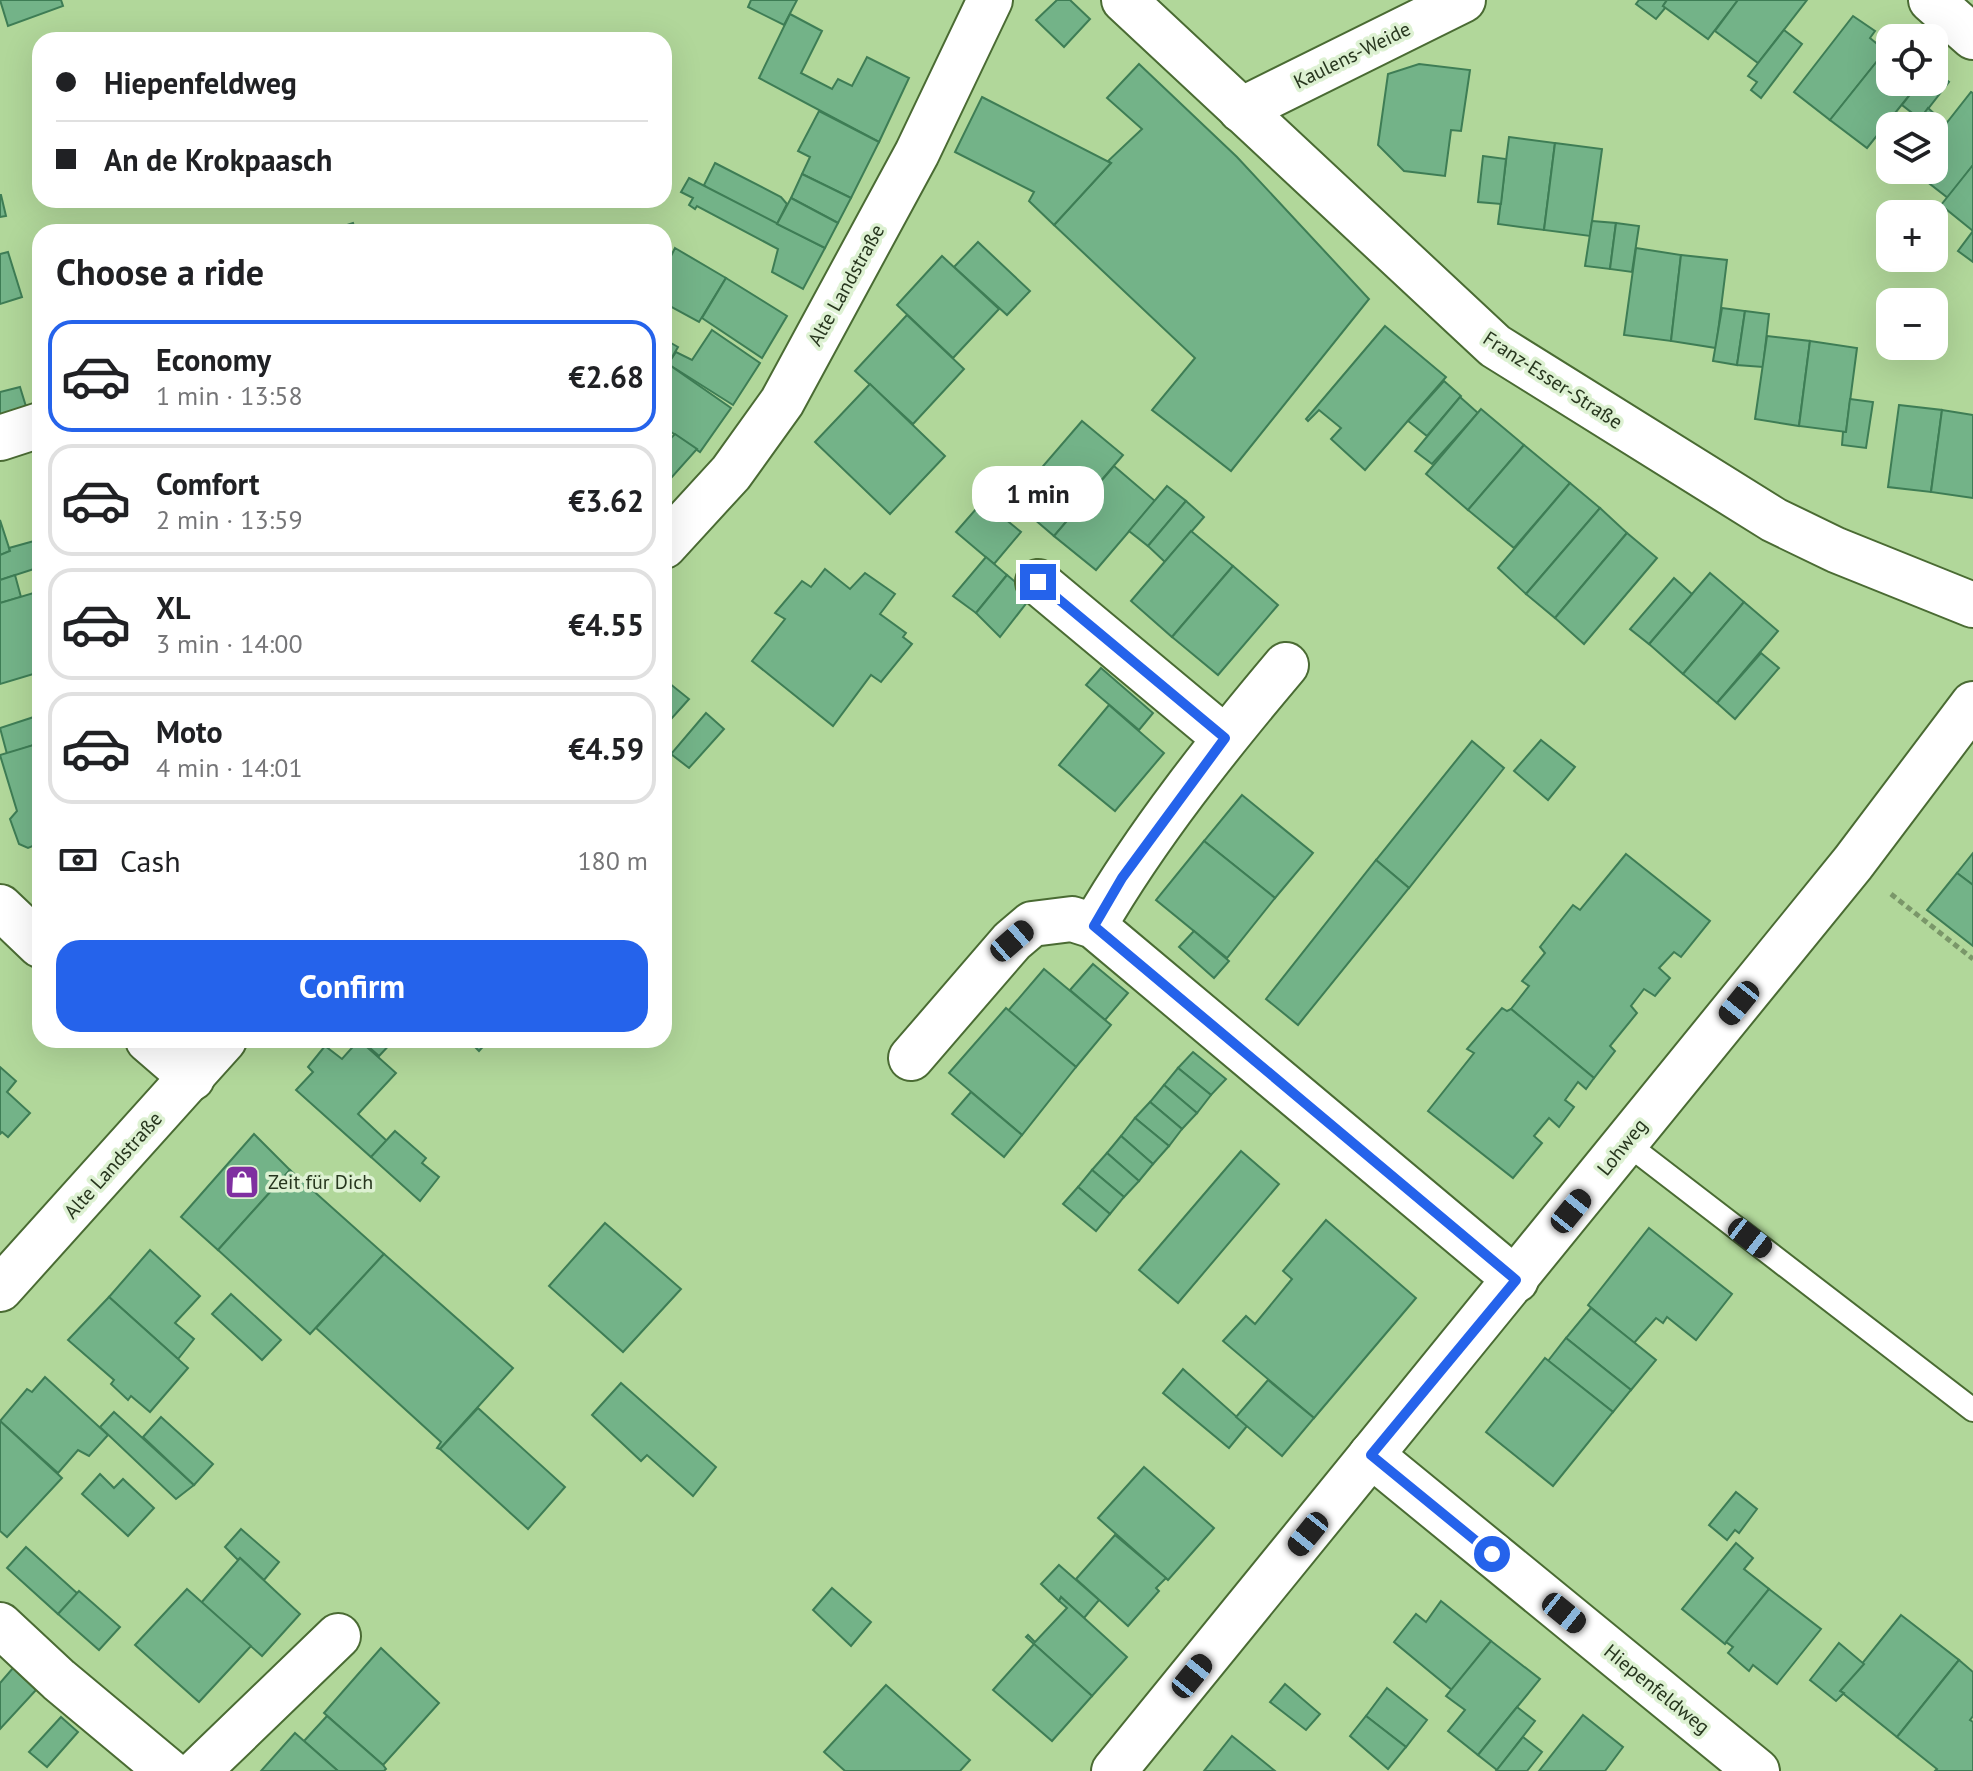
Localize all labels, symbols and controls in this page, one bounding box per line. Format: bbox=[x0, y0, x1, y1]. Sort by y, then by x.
street label: Kaulens-Weide bbox=[1289, 15, 1415, 95]
map controls bbox=[1876, 24, 1948, 360]
button: locate bbox=[1876, 24, 1948, 96]
text: Hiepenfeldweg bbox=[104, 63, 297, 102]
button: layers bbox=[1876, 112, 1948, 184]
text: An de Krokpaasch bbox=[104, 140, 332, 179]
button: + bbox=[1876, 200, 1948, 272]
street label: Alte Landstraße bbox=[802, 220, 890, 350]
text: Choose a ride bbox=[56, 248, 264, 295]
button: − bbox=[1876, 288, 1948, 360]
street label: Franz-Esser-Straße bbox=[1478, 325, 1628, 435]
icon: car bbox=[60, 340, 132, 412]
text: Economy bbox=[156, 340, 271, 379]
text: €2.68 bbox=[569, 357, 644, 396]
text: 1 min · 13:58 bbox=[156, 379, 303, 412]
icon: car bbox=[60, 464, 132, 536]
text: Comfort bbox=[156, 464, 259, 503]
callout: 1 min bbox=[972, 466, 1104, 522]
text: 1 min bbox=[1006, 477, 1070, 510]
text: €3.62 bbox=[569, 481, 644, 520]
text: 2 min · 13:59 bbox=[156, 503, 303, 536]
route end bbox=[1020, 564, 1056, 600]
icon: car bbox=[60, 588, 132, 660]
text: XL bbox=[156, 588, 190, 627]
text: €4.55 bbox=[569, 605, 644, 644]
text: 3 min · 14:00 bbox=[156, 627, 303, 660]
icon: car bbox=[60, 712, 132, 784]
text: Moto bbox=[156, 712, 223, 751]
text: €4.59 bbox=[569, 729, 644, 768]
text: 4 min · 14:01 bbox=[156, 751, 303, 784]
icon: cash bbox=[56, 838, 100, 882]
text: Cash bbox=[120, 841, 181, 880]
text: 180 m bbox=[577, 844, 648, 877]
car bbox=[986, 916, 1038, 966]
button: Confirm bbox=[56, 940, 648, 1032]
car bbox=[1715, 977, 1763, 1029]
street label: Alte Landstraße bbox=[58, 1106, 168, 1224]
street label: Lohweg bbox=[1591, 1113, 1653, 1181]
shop icon: Zeit für Dich bbox=[223, 1163, 261, 1201]
place label: Zeit für Dich bbox=[268, 1169, 373, 1195]
car bbox=[1547, 1185, 1595, 1237]
car bbox=[1724, 1214, 1776, 1262]
car bbox=[1284, 1508, 1332, 1560]
route start bbox=[1474, 1536, 1510, 1572]
car bbox=[1538, 1589, 1590, 1637]
street label: Hiepenfeldweg bbox=[1599, 1638, 1715, 1740]
car bbox=[1168, 1650, 1216, 1702]

